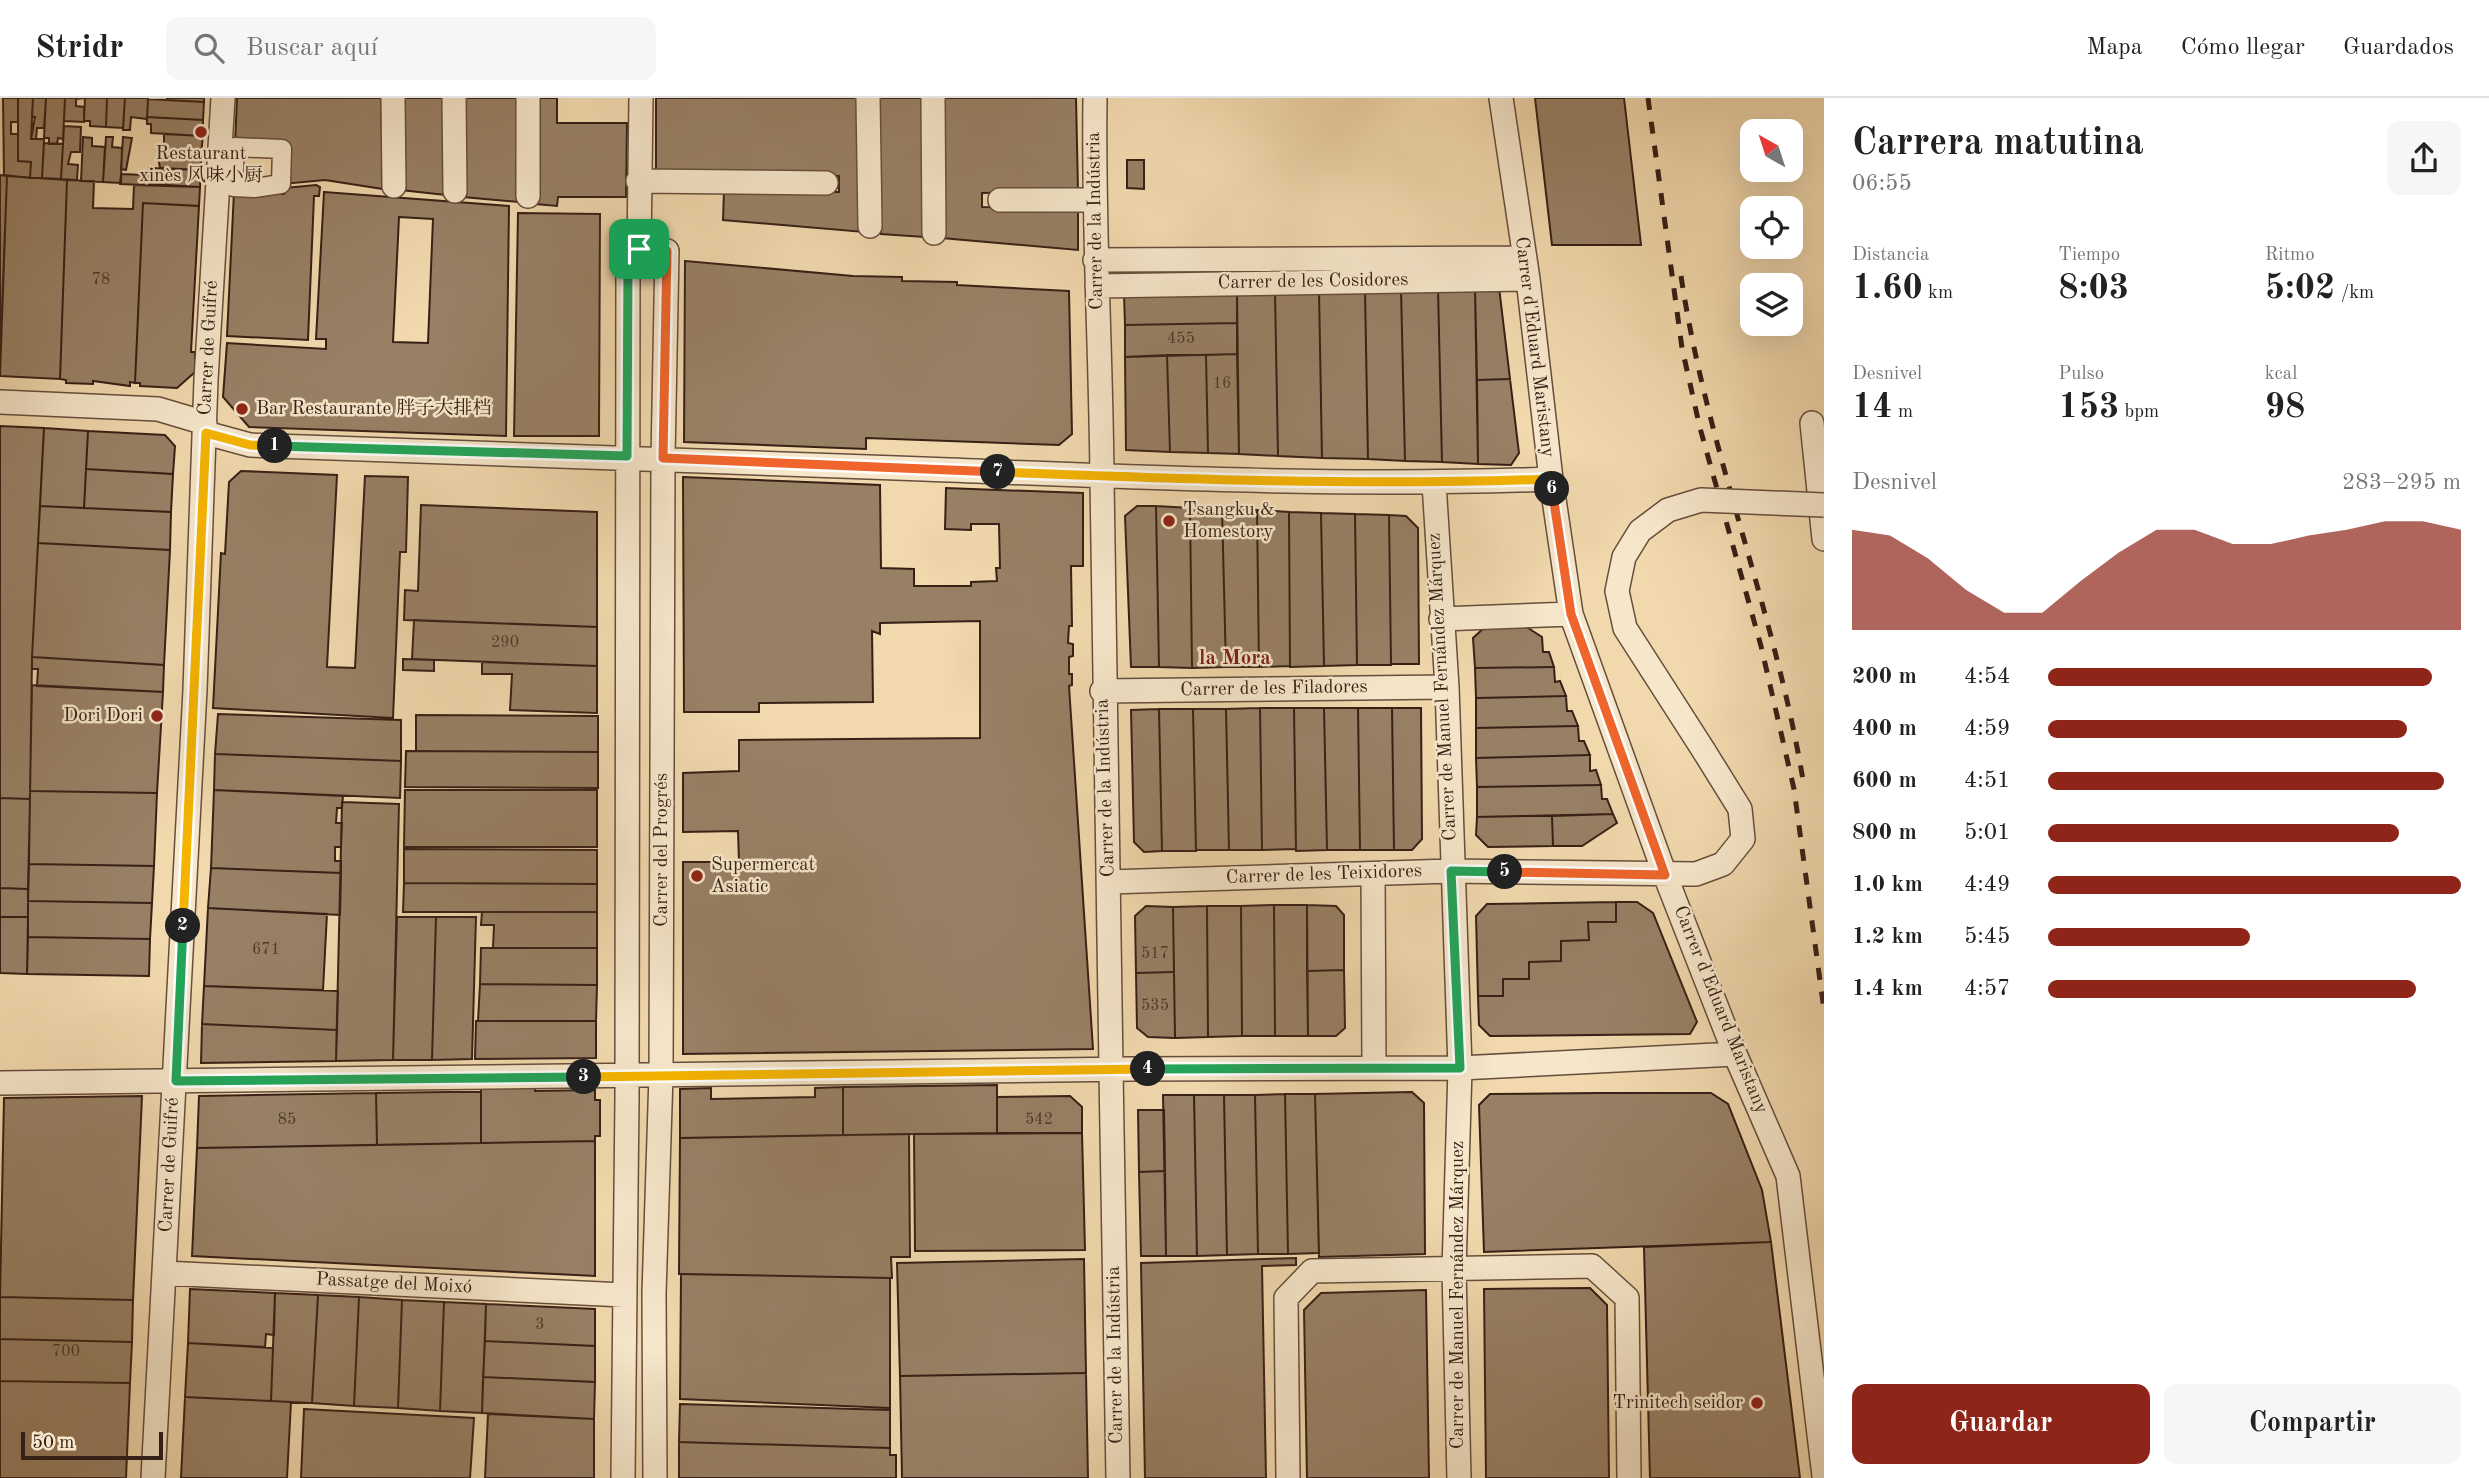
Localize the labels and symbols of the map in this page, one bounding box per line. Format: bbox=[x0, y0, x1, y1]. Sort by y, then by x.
north arrow bbox=[1740, 119, 1802, 182]
marker: Restaurant xinès 风味小厨 bbox=[193, 124, 209, 140]
street label: Carrer de la Indústria bbox=[1085, 131, 1107, 310]
place label: Restaurant xinès 风味小厨 bbox=[139, 145, 263, 186]
pin bbox=[609, 219, 669, 279]
street label: Carrer d'Eduard Maristany bbox=[1511, 235, 1557, 459]
street label: Carrer de les Cosidores bbox=[1218, 271, 1408, 293]
house number: 78 bbox=[92, 272, 110, 288]
street label: Carrer de Guifré bbox=[196, 280, 222, 416]
house number: 455 bbox=[1167, 331, 1195, 347]
house number: 16 bbox=[1213, 376, 1231, 392]
place label: Bar Restaurante 胖子大排档 bbox=[256, 397, 492, 419]
marker: Bar Restaurante 胖子大排档 bbox=[234, 401, 250, 417]
pin: 1 bbox=[258, 428, 292, 464]
pin: 7 bbox=[981, 454, 1016, 490]
pin: 6 bbox=[1534, 472, 1570, 506]
place label: Tsangku & Homestory bbox=[1183, 501, 1275, 542]
marker: Tsangku & Homestory bbox=[1161, 513, 1177, 529]
street label: Carrer de Manuel Fernández Márquez bbox=[1425, 532, 1461, 842]
house number: 290 bbox=[491, 635, 519, 651]
district label: la Mora bbox=[1199, 648, 1271, 669]
street label: Carrer de les Filadores bbox=[1180, 678, 1368, 700]
street label: Carrer de la Indústria bbox=[1093, 698, 1119, 877]
place label: Dori Dori bbox=[63, 707, 143, 726]
marker: Dori Dori bbox=[149, 708, 165, 724]
street label: Carrer del Progrés bbox=[653, 773, 672, 927]
pin: 5 bbox=[1488, 854, 1522, 890]
place label: Supermercat Asiatic bbox=[711, 856, 815, 897]
street label: Carrer de les Teixidores bbox=[1226, 862, 1422, 888]
marker: Supermercat Asiatic bbox=[689, 868, 705, 884]
street label: Carrer d'Eduard Maristany bbox=[1670, 903, 1770, 1117]
pin: 2 bbox=[166, 908, 200, 944]
house number: 671 bbox=[252, 942, 280, 958]
house number: 517 bbox=[1141, 946, 1169, 962]
house number: 535 bbox=[1141, 998, 1169, 1014]
pin: 4 bbox=[1130, 1052, 1166, 1086]
pin: 3 bbox=[566, 1060, 602, 1094]
street label: Carrer de Guifré bbox=[157, 1097, 183, 1233]
house number: 85 bbox=[278, 1112, 296, 1128]
house number: 542 bbox=[1025, 1112, 1053, 1128]
street label: Carrer de Manuel Fernández Márquez bbox=[1449, 1141, 1468, 1449]
street label: Carrer de la Indústria bbox=[1105, 1265, 1127, 1444]
street label: Passatge del Moixó bbox=[315, 1270, 473, 1298]
house number: 3 bbox=[535, 1317, 545, 1333]
house number: 700 bbox=[52, 1344, 80, 1360]
place label: Trinitech seidor bbox=[1613, 1394, 1743, 1413]
marker: Trinitech seidor bbox=[1749, 1395, 1765, 1411]
scale bar bbox=[21, 1429, 163, 1461]

